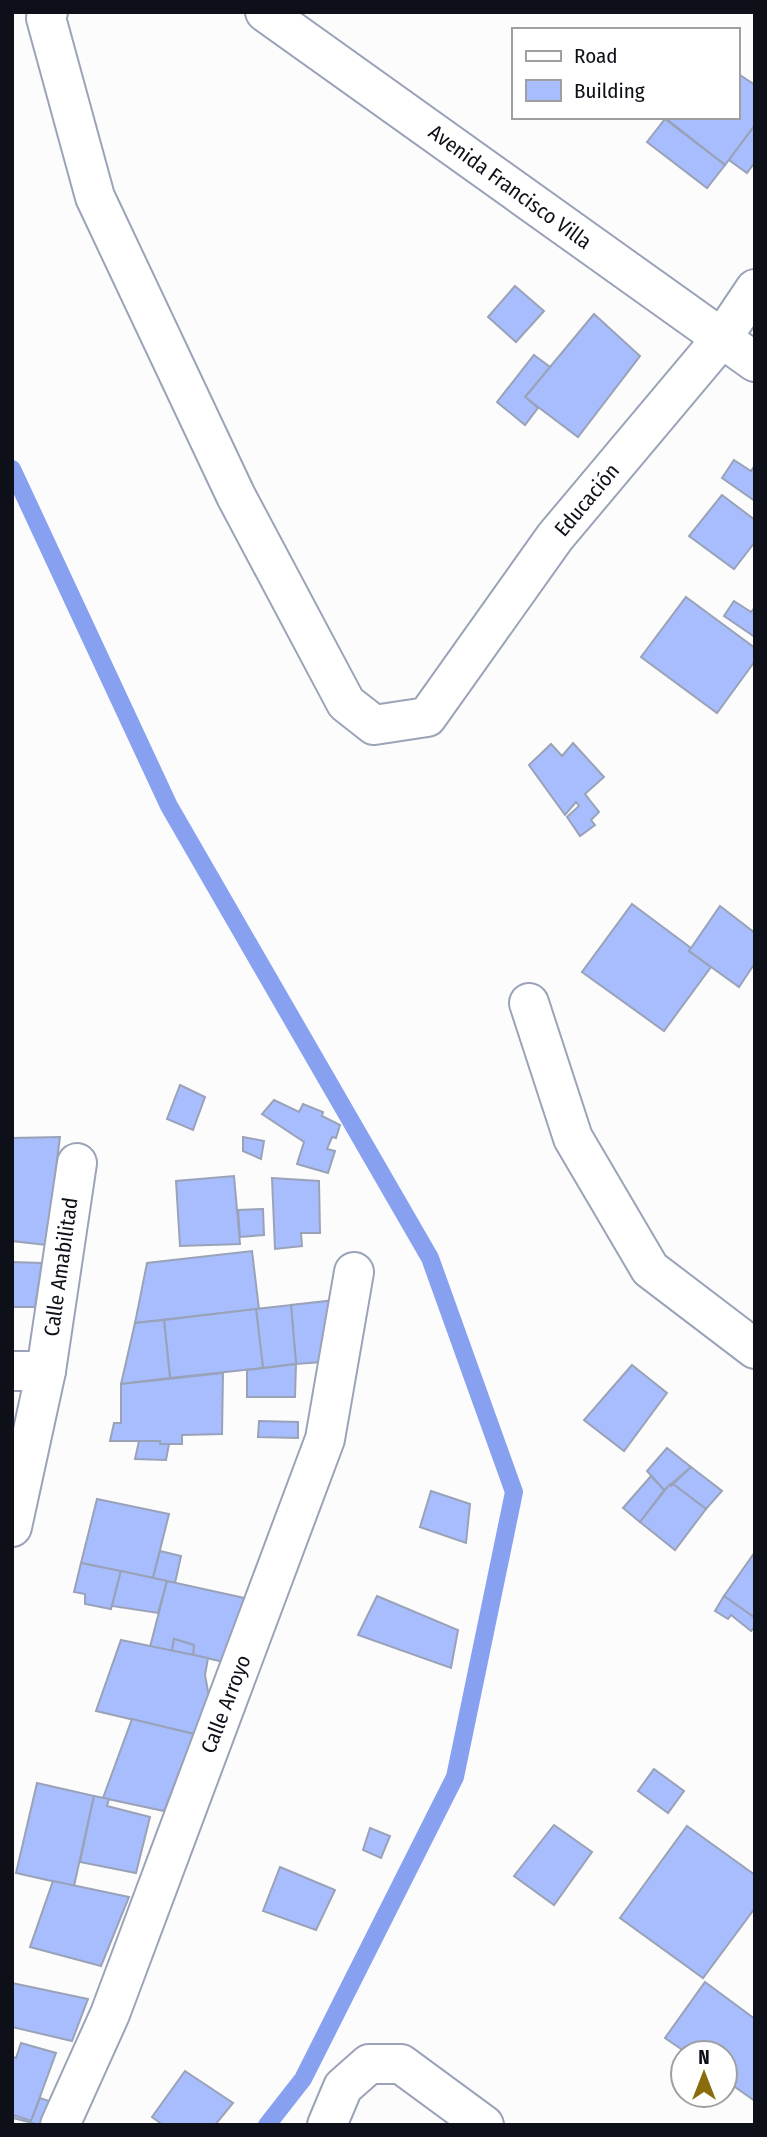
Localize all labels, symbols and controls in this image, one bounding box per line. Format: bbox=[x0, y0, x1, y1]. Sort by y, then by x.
legend bbox=[512, 28, 739, 119]
text: Road bbox=[574, 43, 618, 69]
text: Building bbox=[574, 78, 645, 104]
street label: Avenida Francisco Villa bbox=[423, 119, 597, 255]
street label: Educación bbox=[549, 458, 625, 542]
street label: Calle Amabilitad bbox=[38, 1196, 84, 1338]
street label: Calle Arroyo bbox=[195, 1651, 257, 1757]
north arrow bbox=[669, 2039, 739, 2109]
text: N bbox=[698, 2046, 710, 2069]

